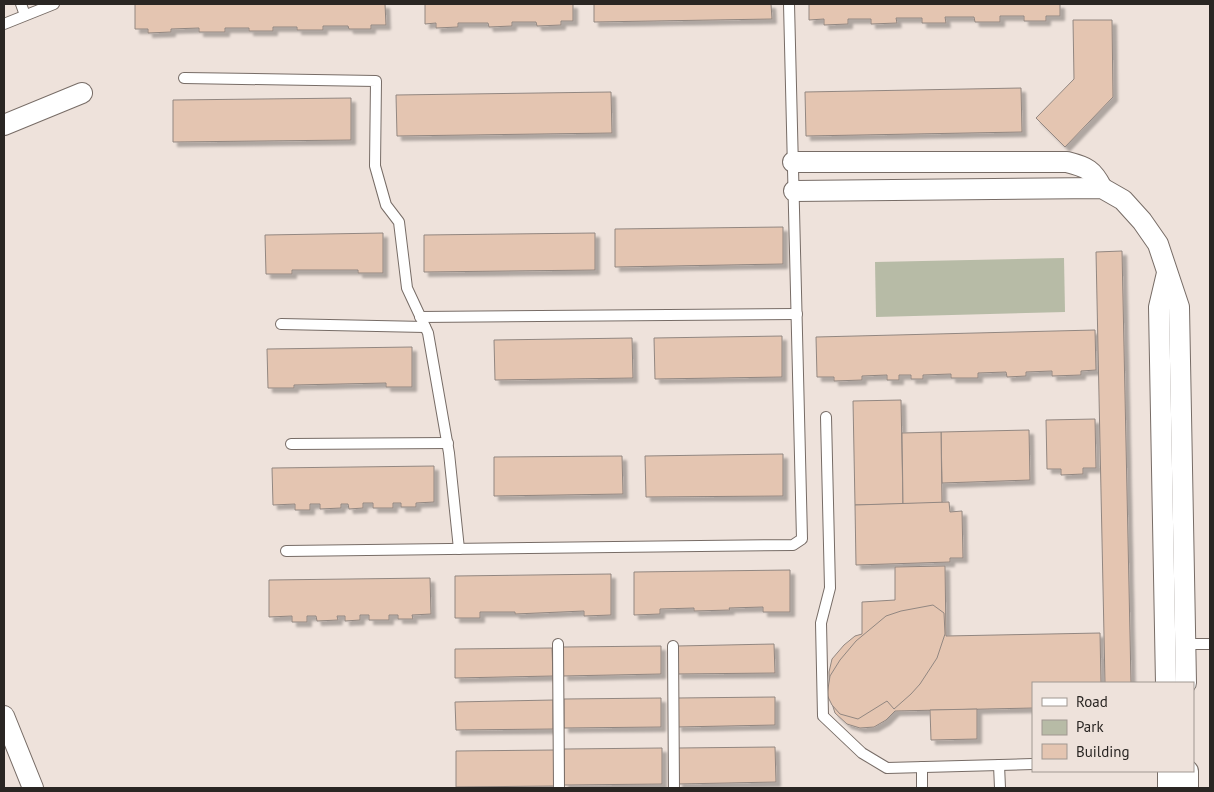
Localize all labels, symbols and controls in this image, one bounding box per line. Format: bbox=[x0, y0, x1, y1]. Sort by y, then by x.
legend bbox=[1032, 682, 1194, 772]
text: Road bbox=[1076, 692, 1108, 711]
text: Park bbox=[1076, 717, 1104, 736]
text: Building bbox=[1076, 742, 1130, 761]

